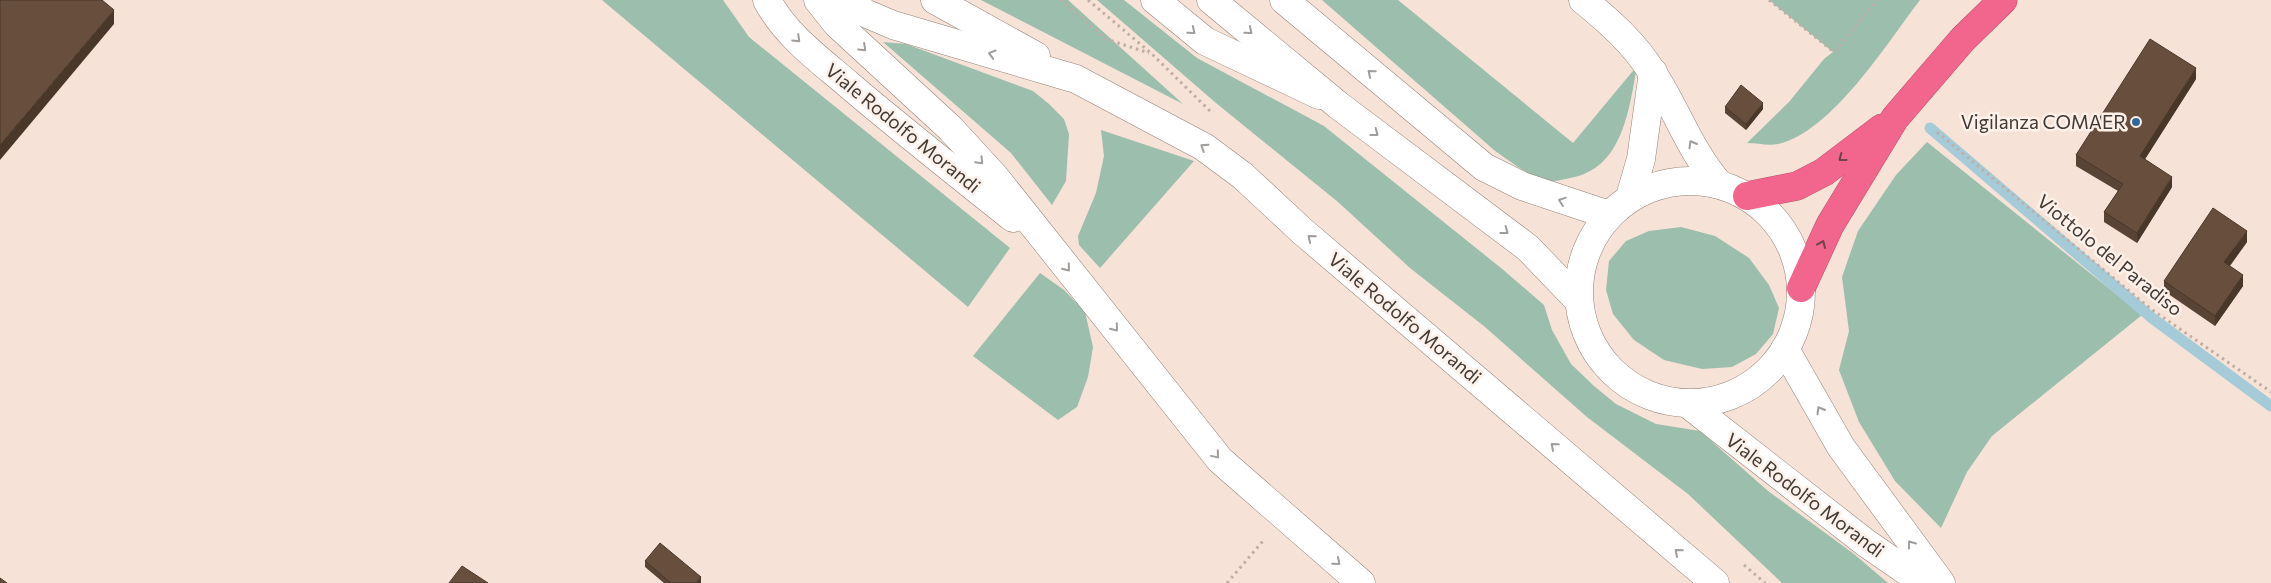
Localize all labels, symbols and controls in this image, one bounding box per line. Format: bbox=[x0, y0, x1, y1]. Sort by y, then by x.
one-way arrow bbox=[1187, 25, 1196, 34]
one-way arrow bbox=[1243, 25, 1252, 34]
one-way arrow bbox=[791, 33, 800, 42]
one-way arrow bbox=[858, 42, 867, 51]
one-way arrow bbox=[988, 50, 997, 60]
street label: Viale Rodolfo Morandi bbox=[821, 58, 985, 197]
one-way arrow bbox=[1368, 70, 1377, 78]
place label: Vigilanza COMAER bbox=[1961, 110, 2126, 133]
marker: Vigilanza COMAER bbox=[2130, 116, 2142, 128]
one-way arrow bbox=[1369, 127, 1378, 135]
one-way arrow bbox=[1688, 140, 1698, 149]
one-way arrow bbox=[1200, 144, 1209, 153]
one-way arrow bbox=[1839, 153, 1848, 161]
one-way arrow bbox=[974, 155, 983, 164]
street label: Viottolo del Paradiso bbox=[2033, 189, 2188, 320]
one-way arrow bbox=[1558, 196, 1567, 206]
one-way arrow bbox=[1499, 225, 1509, 234]
one-way arrow bbox=[1308, 236, 1317, 244]
one-way arrow bbox=[1816, 240, 1827, 249]
street label: Viale Rodolfo Morandi bbox=[1324, 247, 1486, 388]
one-way arrow bbox=[1061, 262, 1069, 271]
one-way arrow bbox=[1109, 322, 1117, 331]
one-way arrow bbox=[1816, 407, 1826, 416]
street label: Viale Rodolfo Morandi bbox=[1721, 427, 1889, 562]
one-way arrow bbox=[1551, 443, 1560, 452]
one-way arrow bbox=[1210, 449, 1218, 458]
one-way arrow bbox=[1908, 540, 1917, 550]
one-way arrow bbox=[1674, 548, 1683, 557]
one-way arrow bbox=[1332, 557, 1341, 566]

